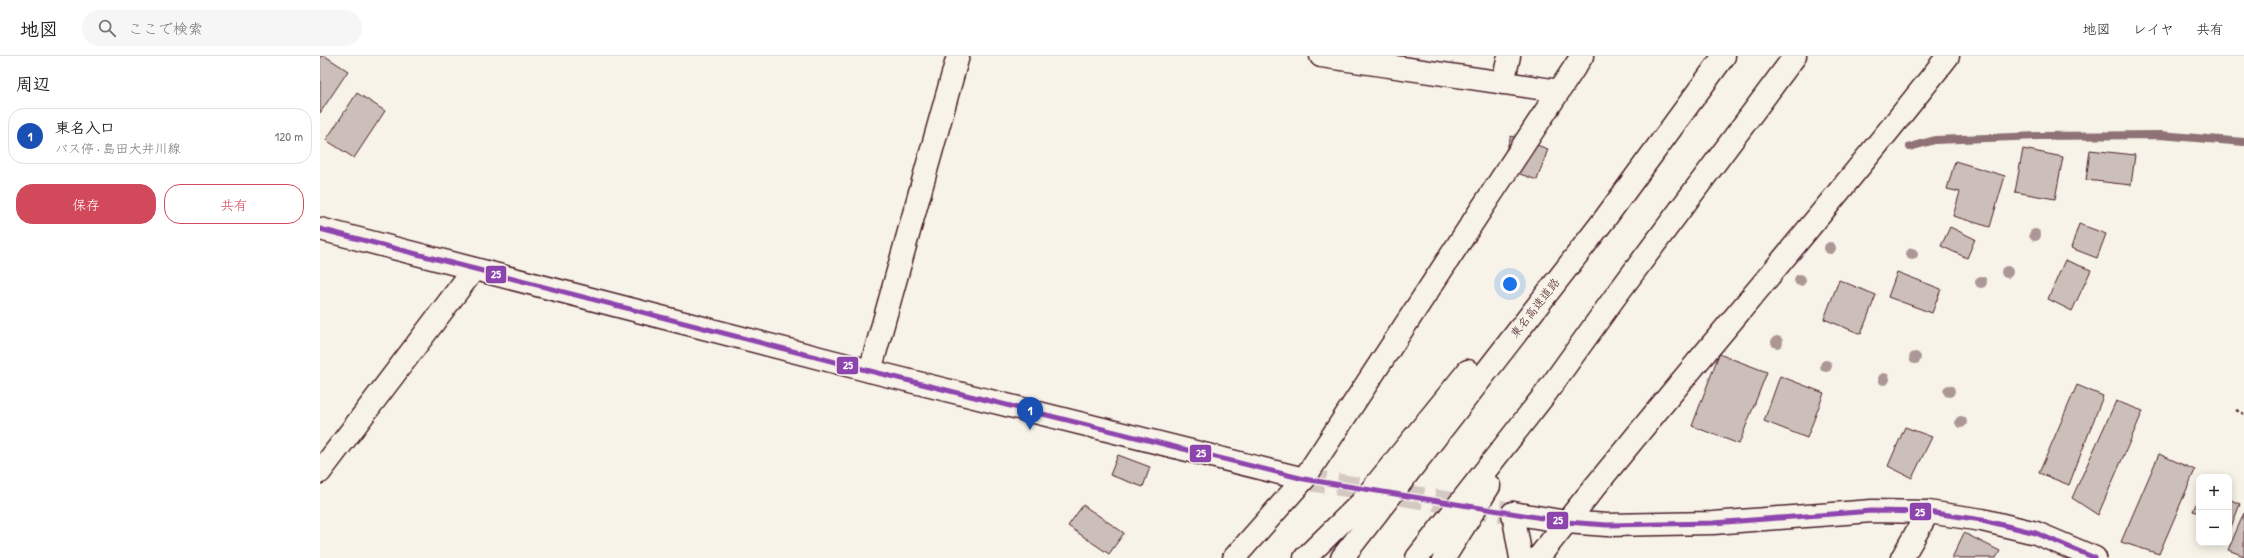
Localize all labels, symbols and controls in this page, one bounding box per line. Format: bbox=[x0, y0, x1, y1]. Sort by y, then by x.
search box bbox=[82, 10, 362, 46]
text: 地図 bbox=[20, 16, 58, 42]
icon: search bbox=[96, 17, 118, 39]
text: ここで検索 bbox=[128, 18, 203, 39]
text: 地図 bbox=[2083, 19, 2111, 38]
text: レイヤ bbox=[2133, 19, 2174, 38]
text: 共有 bbox=[2196, 19, 2224, 38]
text: 周辺 bbox=[16, 72, 50, 95]
text: 東名入口 bbox=[55, 117, 115, 138]
text: 1 bbox=[28, 127, 32, 145]
text: 120 m bbox=[275, 127, 303, 145]
text: バス停 · 島田大井川線 bbox=[55, 139, 181, 157]
button: 保存 bbox=[16, 184, 156, 224]
button: 共有 bbox=[164, 184, 304, 224]
line badge: 25 bbox=[485, 265, 507, 284]
text: 25 bbox=[491, 267, 501, 281]
your location bbox=[1500, 274, 1520, 294]
street label: 東名高速道路 bbox=[1506, 274, 1563, 341]
line badge: 25 bbox=[836, 356, 859, 375]
text: 25 bbox=[843, 358, 853, 372]
pin: 1 bbox=[1017, 397, 1043, 430]
line badge: 25 bbox=[1189, 444, 1212, 463]
text: 25 bbox=[1196, 446, 1206, 460]
map controls bbox=[2196, 474, 2232, 546]
button: + bbox=[2196, 474, 2232, 510]
line badge: 25 bbox=[1909, 502, 1932, 521]
text: 25 bbox=[1915, 505, 1925, 519]
button: − bbox=[2196, 510, 2232, 546]
line badge: 25 bbox=[1546, 511, 1569, 530]
text: 25 bbox=[1553, 513, 1563, 527]

